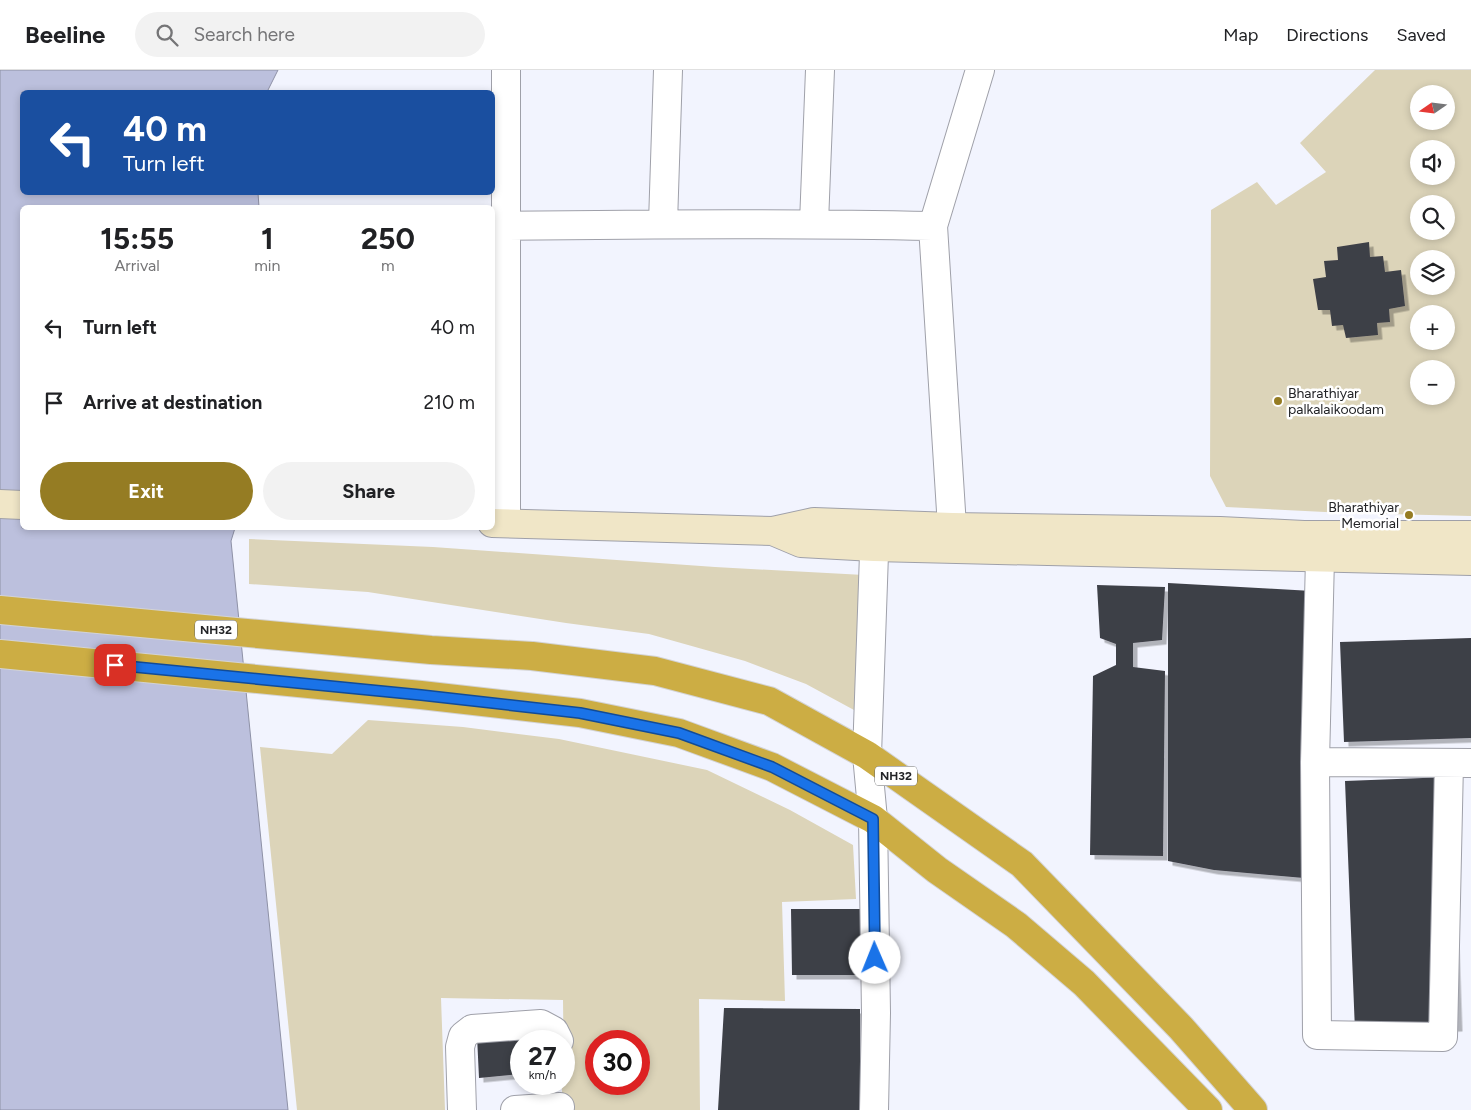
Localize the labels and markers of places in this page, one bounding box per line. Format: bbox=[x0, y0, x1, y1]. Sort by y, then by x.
place label: Bharathiyar palkalaikoodam bbox=[1288, 385, 1384, 418]
marker: Bharathiyar palkalaikoodam bbox=[1272, 395, 1284, 407]
place label: Bharathiyar Memorial bbox=[1328, 499, 1399, 532]
marker: Bharathiyar Memorial bbox=[1403, 509, 1415, 521]
pin bbox=[94, 644, 136, 686]

